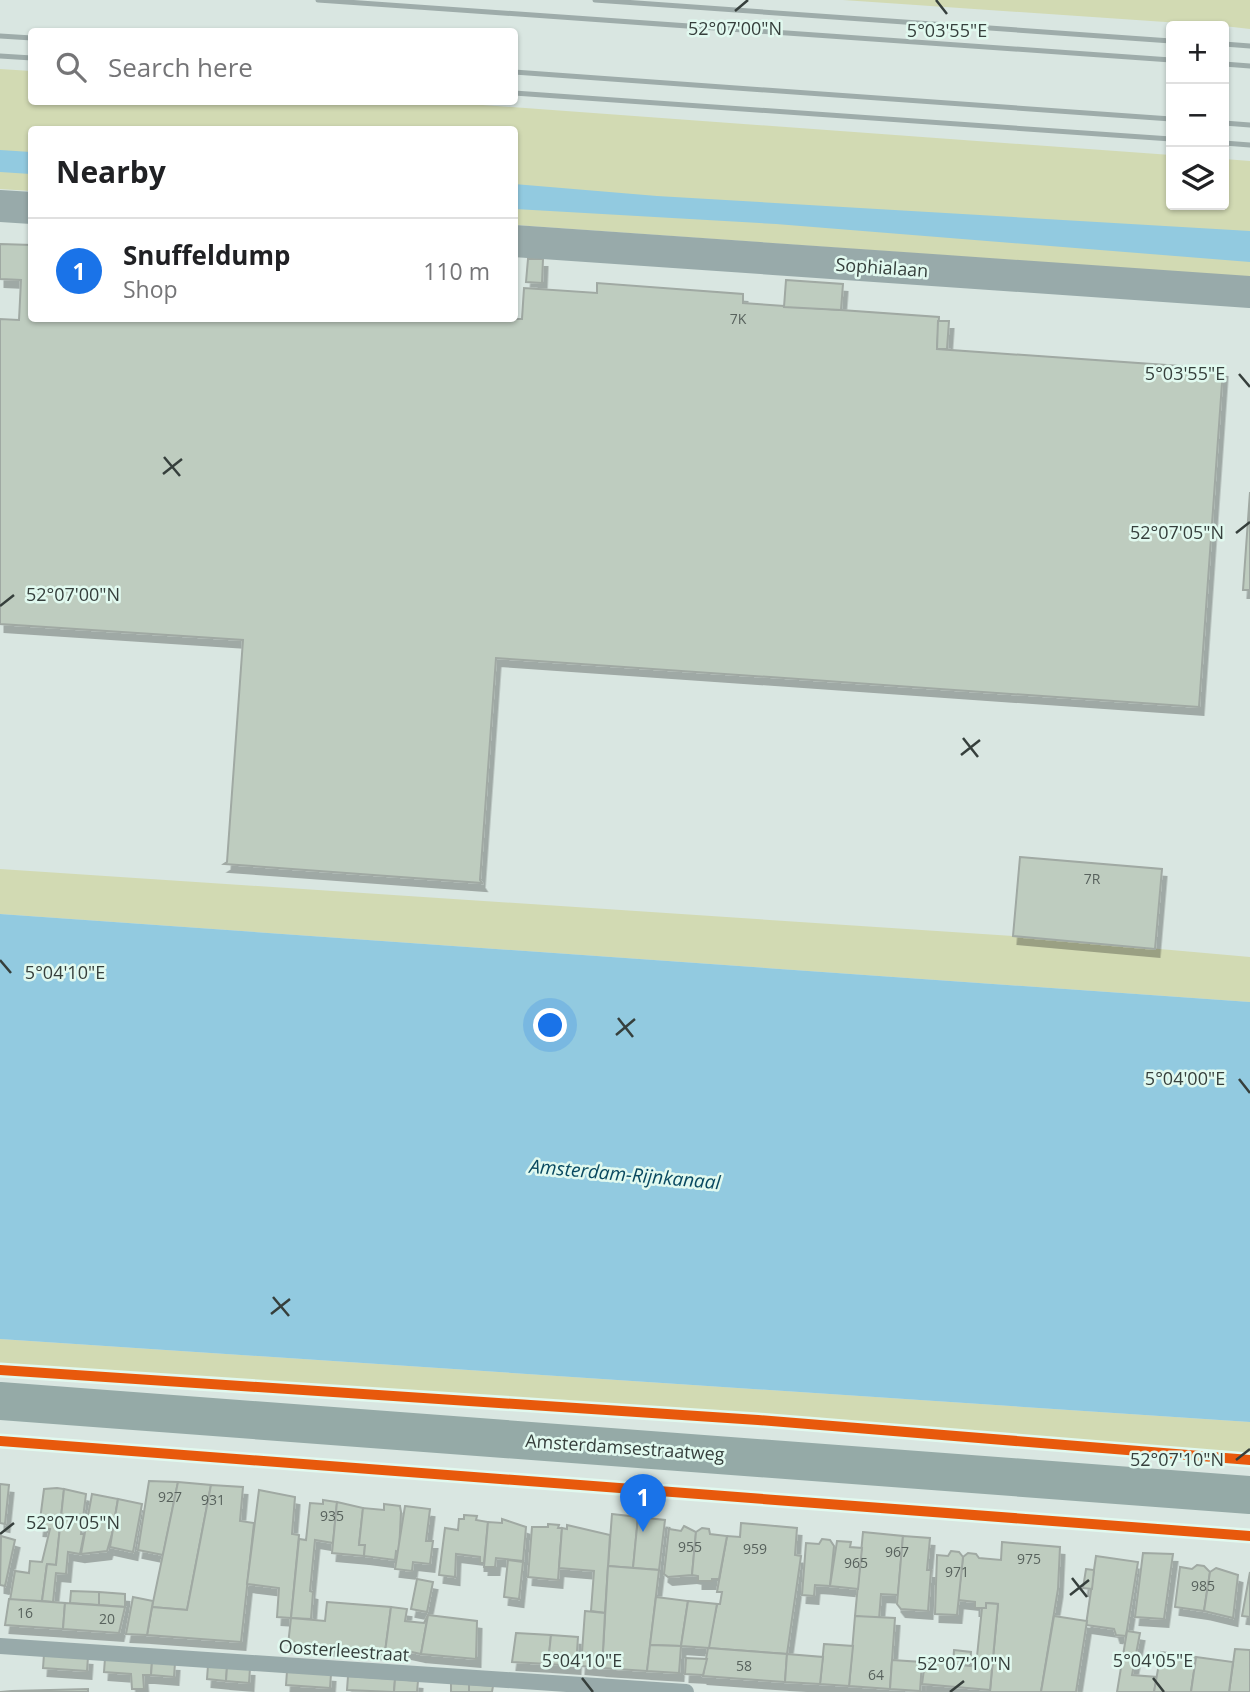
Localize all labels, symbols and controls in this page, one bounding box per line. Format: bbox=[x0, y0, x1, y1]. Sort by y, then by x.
text: 52°07'00"N bbox=[688, 16, 782, 40]
text: 5°03'55"E bbox=[907, 18, 987, 42]
map controls bbox=[1166, 21, 1229, 210]
button: + bbox=[1166, 21, 1229, 84]
search box bbox=[28, 28, 518, 105]
icon: search bbox=[52, 48, 90, 86]
text: Search here bbox=[108, 49, 253, 85]
button: − bbox=[1166, 84, 1229, 147]
button: layers bbox=[1166, 147, 1229, 210]
text: Nearby bbox=[56, 151, 166, 192]
text: Snuffeldump bbox=[123, 237, 290, 273]
street label: Sophialaan bbox=[835, 252, 929, 282]
text: 1 bbox=[72, 255, 86, 287]
text: 110 m bbox=[423, 255, 490, 287]
text: Shop bbox=[123, 273, 178, 305]
house number: 7K bbox=[730, 309, 747, 328]
text: 5°03'55"E bbox=[1145, 361, 1225, 385]
text: 52°07'05"N bbox=[1130, 520, 1224, 544]
text: 52°07'00"N bbox=[26, 582, 120, 606]
house number: 7R bbox=[1084, 869, 1101, 888]
text: 5°04'10"E bbox=[25, 960, 105, 984]
your location bbox=[533, 1008, 567, 1042]
text: 5°04'00"E bbox=[1145, 1066, 1225, 1090]
water label: Amsterdam-Rijnkanaal bbox=[526, 1153, 723, 1195]
street label: Amsterdamsestraatweg bbox=[525, 1428, 726, 1466]
text: 52°07'10"N bbox=[1130, 1447, 1224, 1471]
pin: 1 bbox=[620, 1474, 666, 1532]
house number: 927 bbox=[158, 1487, 182, 1506]
house number: 931 bbox=[201, 1490, 225, 1509]
house number: 935 bbox=[320, 1506, 344, 1525]
text: 52°07'05"N bbox=[26, 1510, 120, 1534]
house number: 955 bbox=[678, 1537, 702, 1556]
house number: 959 bbox=[743, 1539, 767, 1558]
house number: 967 bbox=[885, 1542, 909, 1561]
house number: 975 bbox=[1017, 1549, 1041, 1568]
house number: 965 bbox=[844, 1553, 868, 1572]
house number: 971 bbox=[945, 1562, 969, 1581]
house number: 985 bbox=[1191, 1576, 1215, 1595]
house number: 16 bbox=[17, 1603, 33, 1622]
house number: 20 bbox=[99, 1609, 115, 1628]
street label: Oosterleestraat bbox=[278, 1633, 410, 1667]
text: 5°04'10"E bbox=[542, 1648, 622, 1672]
text: 5°04'05"E bbox=[1113, 1648, 1193, 1672]
text: 52°07'10"N bbox=[917, 1651, 1011, 1675]
house number: 58 bbox=[736, 1656, 752, 1675]
house number: 64 bbox=[868, 1665, 884, 1684]

